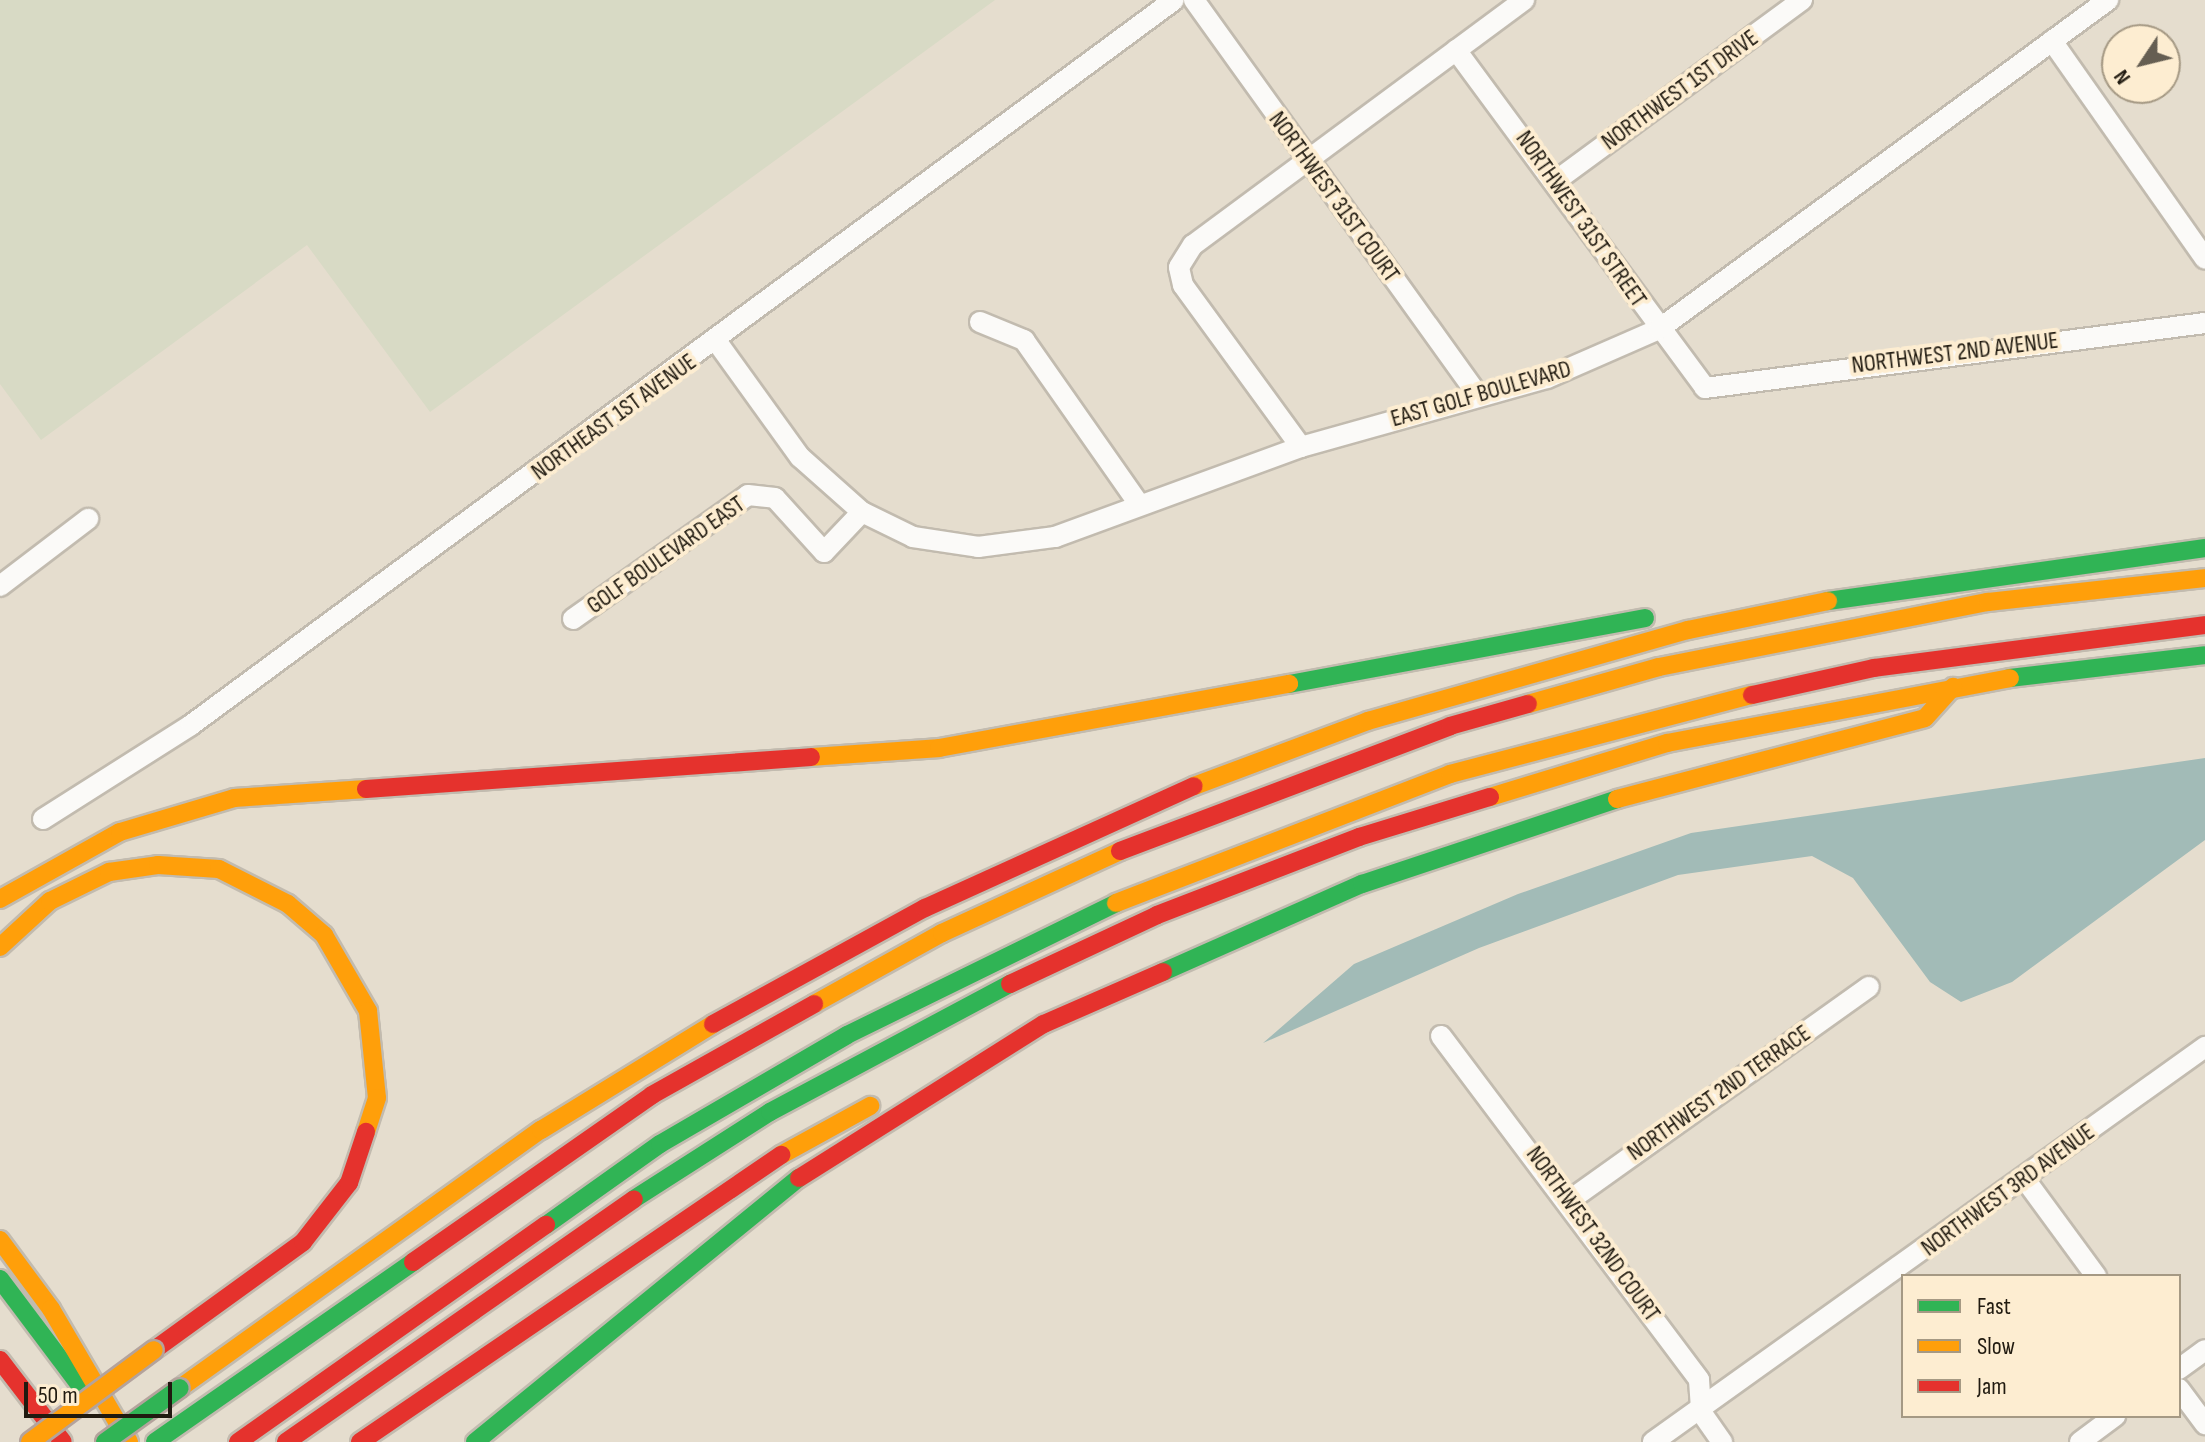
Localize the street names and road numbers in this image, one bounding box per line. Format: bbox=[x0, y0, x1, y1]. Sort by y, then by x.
street label: NORTHWEST 1ST DRIVE bbox=[1596, 24, 1764, 156]
street label: NORTHWEST 31ST COURT bbox=[1262, 106, 1406, 288]
street label: NORTHWEST 31ST STREET bbox=[1509, 125, 1653, 313]
street label: NORTHWEST 2ND AVENUE bbox=[1850, 326, 2060, 380]
street label: NORTHEAST 1ST AVENUE bbox=[526, 348, 702, 486]
street label: EAST GOLF BOULEVARD bbox=[1388, 355, 1574, 433]
street label: GOLF BOULEVARD EAST bbox=[582, 490, 750, 620]
street label: NORTHWEST 2ND TERRACE bbox=[1622, 1019, 1816, 1167]
street label: NORTHWEST 3RD AVENUE bbox=[1916, 1118, 2100, 1262]
street label: NORTHWEST 32ND COURT bbox=[1520, 1141, 1666, 1327]

